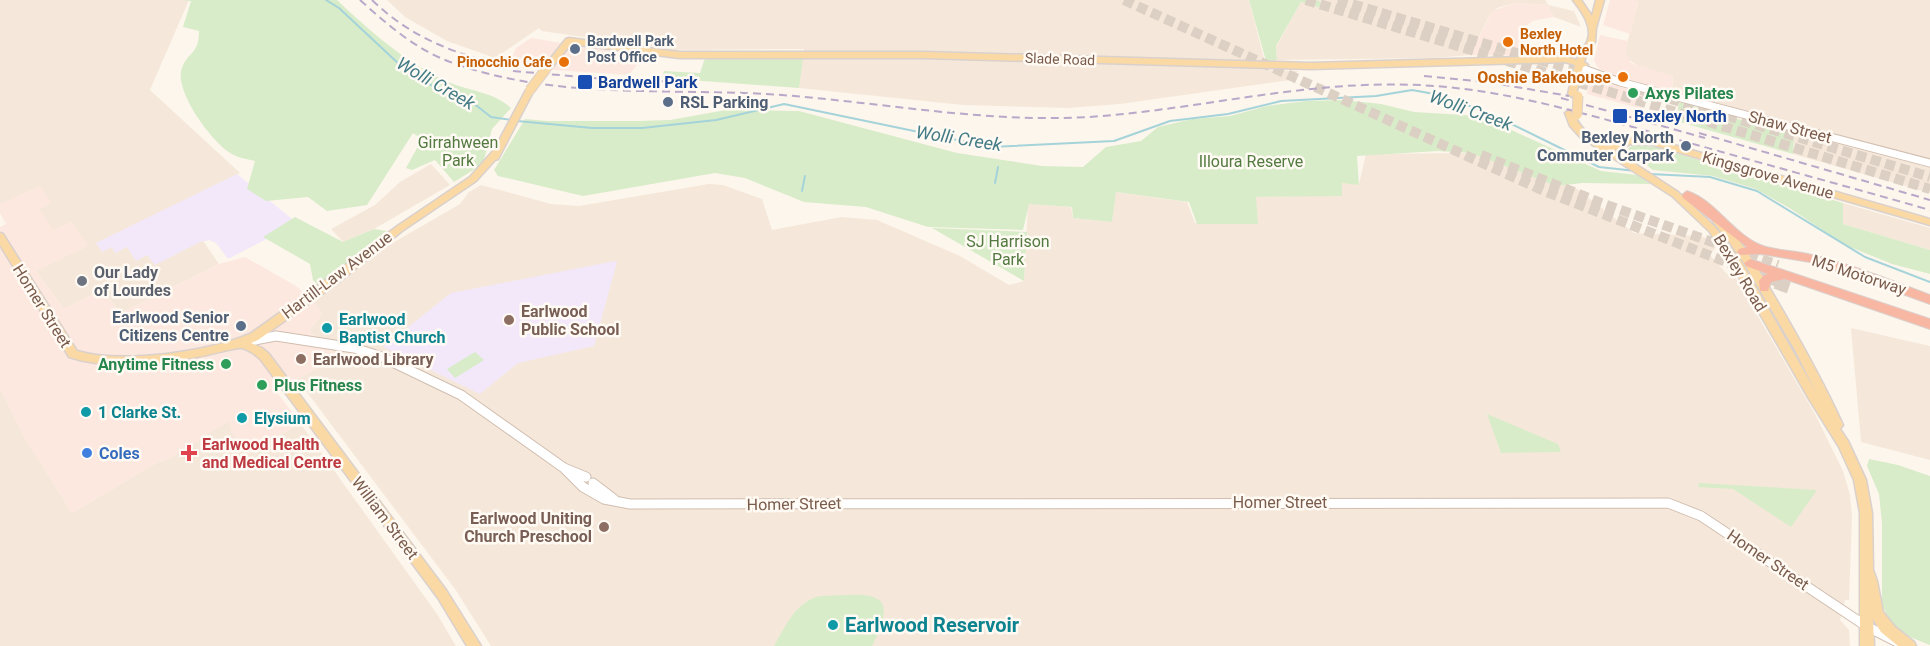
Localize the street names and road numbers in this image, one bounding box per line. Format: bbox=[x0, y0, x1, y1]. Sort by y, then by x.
street label: Slade Road bbox=[1025, 50, 1095, 68]
street label: Shaw Street bbox=[1746, 107, 1834, 147]
street label: Kingsgrove Avenue bbox=[1700, 147, 1836, 203]
street label: Hartill-Law Avenue bbox=[278, 227, 396, 323]
street label: Bexley Road bbox=[1709, 231, 1771, 315]
street label: M5 Motorway bbox=[1809, 251, 1909, 299]
street label: Homer Street bbox=[9, 261, 75, 351]
street label: William Street bbox=[348, 473, 422, 563]
street label: Homer Street bbox=[1233, 493, 1327, 512]
street label: Homer Street bbox=[747, 494, 841, 514]
street label: Homer Street bbox=[1723, 526, 1813, 594]

